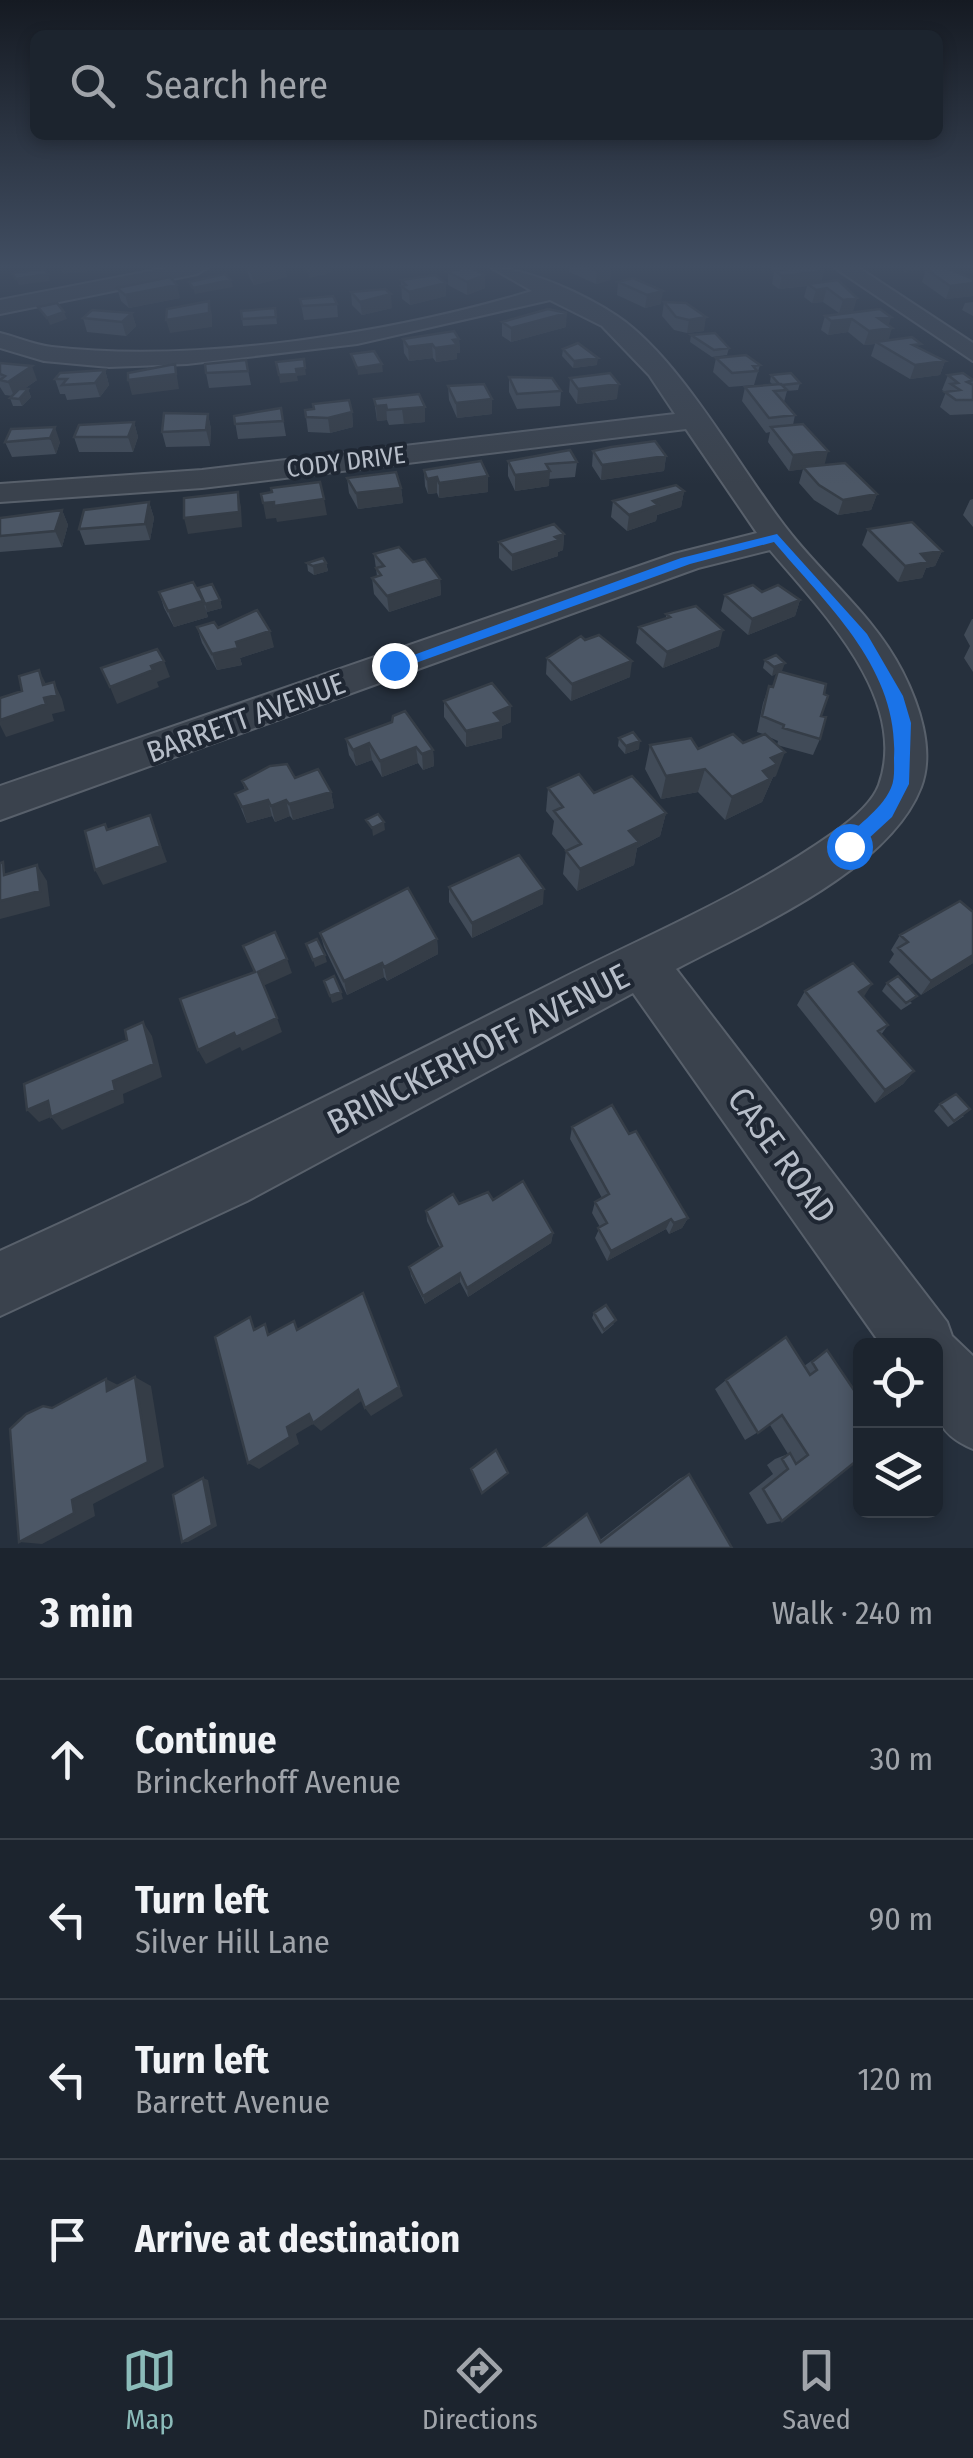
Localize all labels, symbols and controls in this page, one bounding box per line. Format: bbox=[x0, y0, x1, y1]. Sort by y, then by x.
search box bbox=[30, 30, 943, 140]
icon: search bbox=[65, 58, 120, 113]
text: Search here bbox=[145, 62, 328, 108]
street label: CODY DRIVE bbox=[285, 440, 407, 484]
route end bbox=[372, 643, 418, 689]
street label: BARRETT AVENUE bbox=[142, 665, 350, 771]
route start bbox=[827, 824, 873, 870]
street label: BRINCKERHOFF AVENUE bbox=[320, 955, 636, 1143]
street label: CASE ROAD bbox=[719, 1079, 845, 1231]
map controls bbox=[853, 1338, 943, 1518]
button: locate bbox=[853, 1338, 943, 1428]
button: layers bbox=[853, 1428, 943, 1518]
text: 3 min bbox=[40, 1588, 134, 1638]
text: Walk · 240 m bbox=[772, 1594, 933, 1632]
text: Continue bbox=[135, 1717, 276, 1763]
icon: ahead bbox=[40, 1732, 95, 1787]
text: 30 m bbox=[870, 1740, 933, 1778]
text: Brinckerhoff Avenue bbox=[135, 1763, 401, 1801]
text: Turn left bbox=[135, 1877, 269, 1923]
icon: left bbox=[40, 1892, 95, 1947]
text: 90 m bbox=[869, 1900, 933, 1938]
text: Silver Hill Lane bbox=[135, 1923, 330, 1961]
text: Turn left bbox=[135, 2037, 269, 2083]
icon: left bbox=[40, 2052, 95, 2107]
text: 120 m bbox=[858, 2060, 933, 2098]
text: Barrett Avenue bbox=[135, 2083, 330, 2121]
icon: arrive bbox=[40, 2212, 95, 2267]
text: Arrive at destination bbox=[135, 2216, 460, 2262]
tab: Map bbox=[122, 2343, 177, 2436]
tab: Directions bbox=[422, 2343, 538, 2436]
tab: Saved bbox=[782, 2343, 851, 2436]

